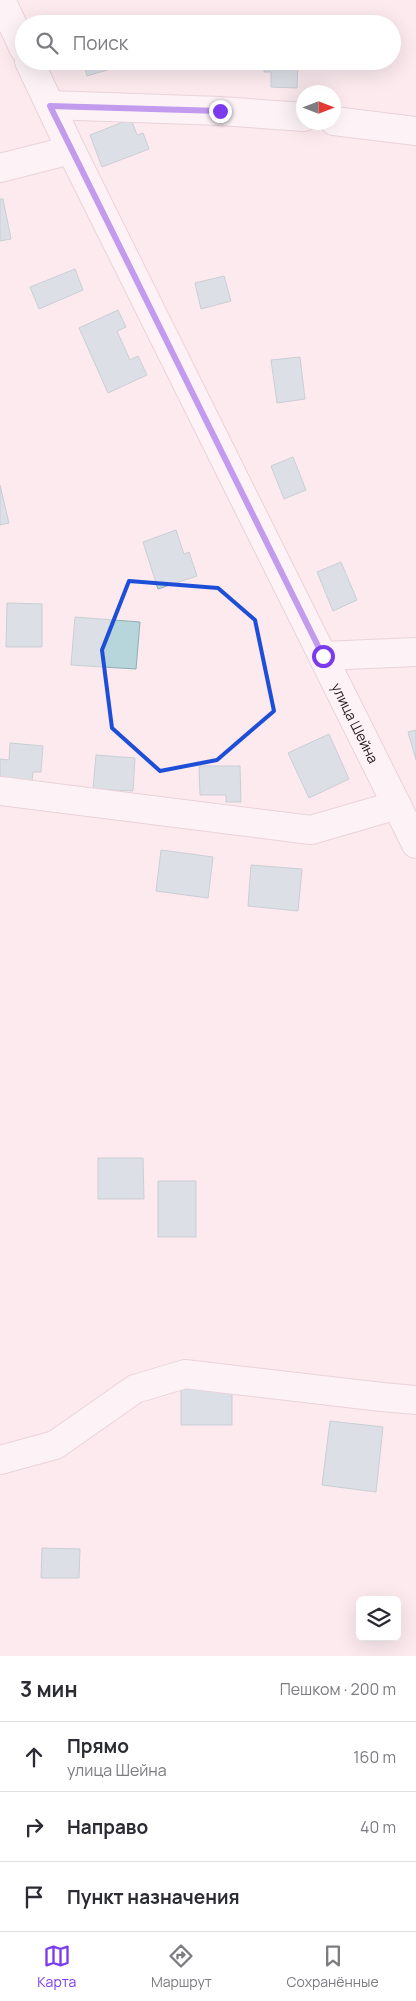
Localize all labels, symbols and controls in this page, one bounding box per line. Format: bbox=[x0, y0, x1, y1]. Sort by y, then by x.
search box bbox=[15, 15, 401, 70]
icon: search bbox=[33, 29, 61, 57]
text: Поиск bbox=[73, 30, 128, 56]
north arrow bbox=[296, 85, 341, 130]
route end bbox=[209, 100, 232, 123]
route start bbox=[312, 645, 335, 668]
street label: улица Шейна bbox=[328, 679, 384, 766]
map controls bbox=[356, 1596, 401, 1641]
button: layers bbox=[356, 1596, 401, 1641]
text: 3 мин bbox=[20, 1675, 77, 1703]
text: Пешком · 200 m bbox=[280, 1678, 396, 1700]
text: Прямо bbox=[67, 1733, 129, 1759]
icon: ahead bbox=[20, 1743, 48, 1771]
text: 160 m bbox=[353, 1746, 396, 1768]
text: улица Шейна bbox=[67, 1759, 167, 1781]
icon: right bbox=[20, 1813, 48, 1841]
text: Направо bbox=[67, 1814, 148, 1840]
text: 40 m bbox=[360, 1816, 396, 1838]
icon: arrive bbox=[20, 1883, 48, 1911]
text: Пункт назначения bbox=[67, 1884, 240, 1910]
tab: Карта bbox=[37, 1942, 76, 1991]
tab: Маршрут bbox=[151, 1942, 212, 1991]
tab: Сохранённые bbox=[287, 1942, 379, 1991]

